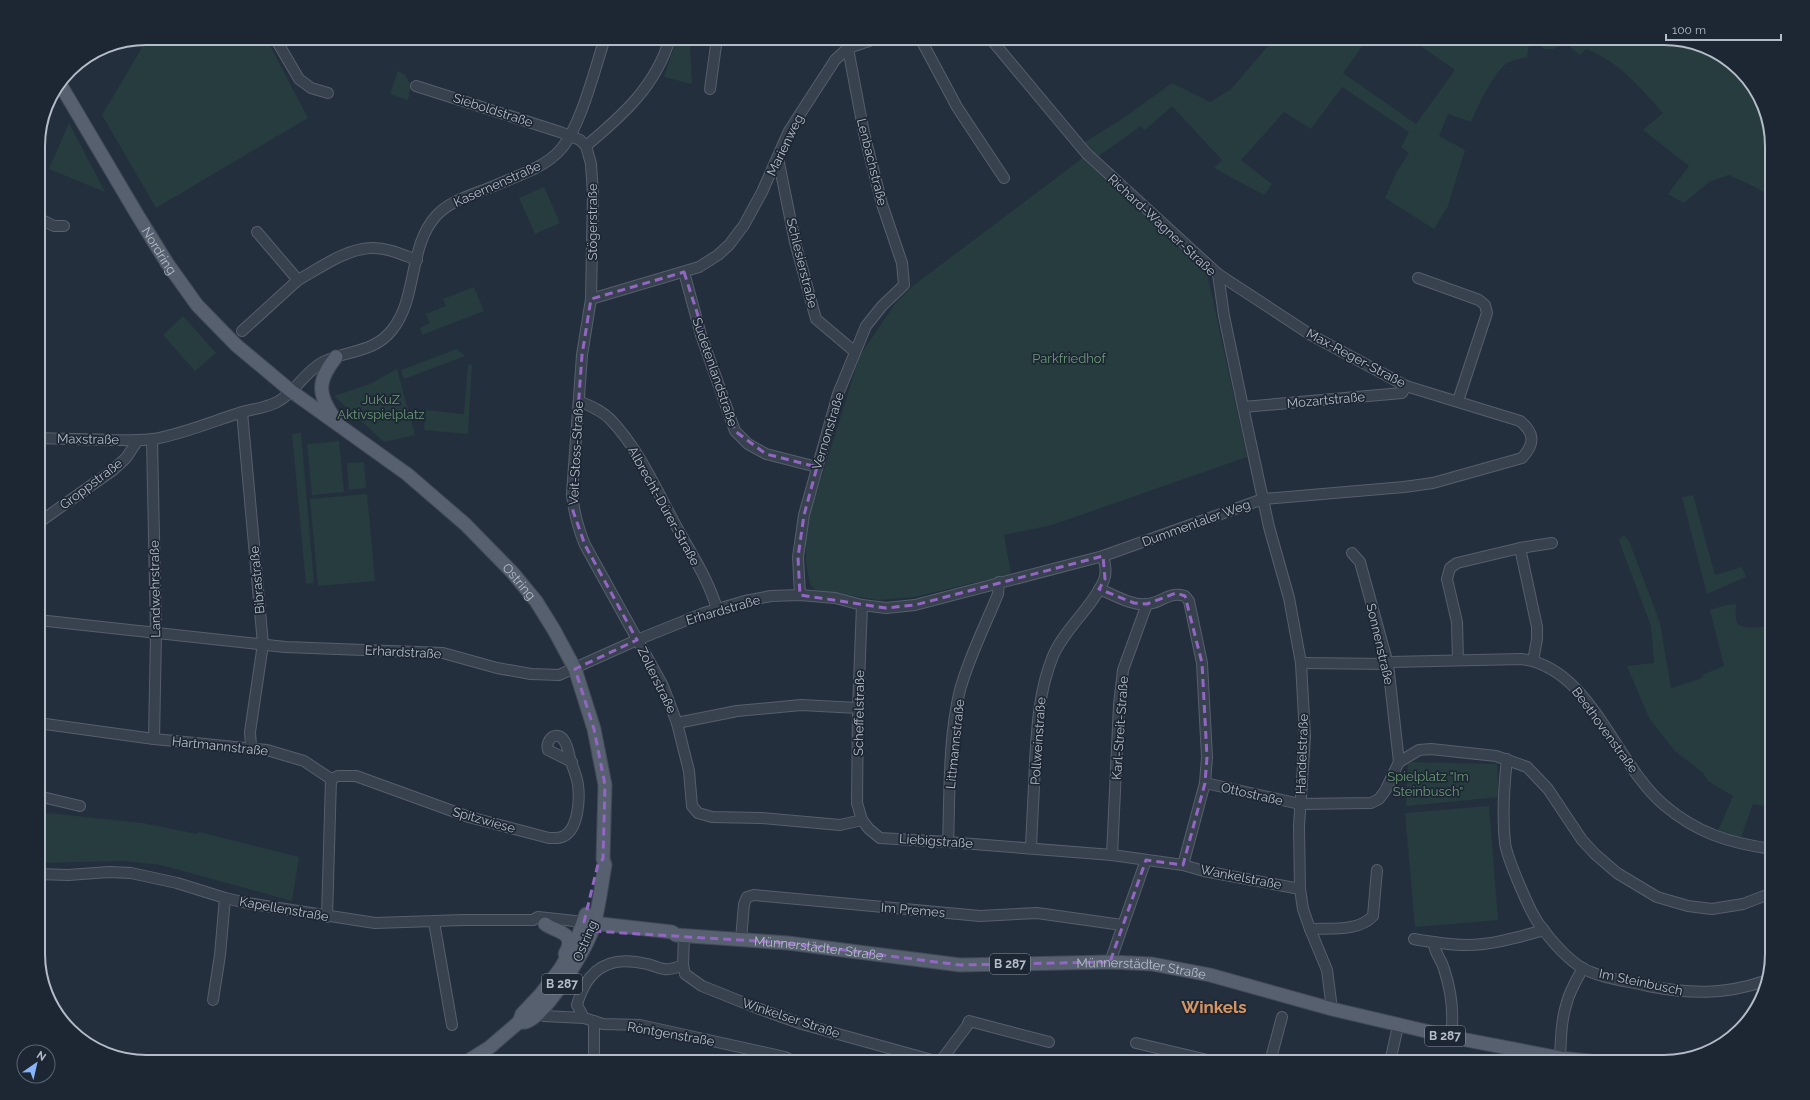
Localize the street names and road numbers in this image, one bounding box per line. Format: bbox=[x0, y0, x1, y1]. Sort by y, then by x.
street label: Sieboldstraße bbox=[451, 90, 535, 130]
street label: Marienweg bbox=[764, 112, 806, 178]
street label: Lenbachstraße bbox=[854, 117, 890, 208]
street label: Kasernenstraße bbox=[451, 158, 543, 210]
street label: Richard-Wagner-Straße bbox=[1105, 171, 1219, 279]
street label: Stögerstraße bbox=[585, 183, 600, 261]
street label: Schlesierstraße bbox=[784, 216, 821, 310]
street label: Nordring bbox=[139, 224, 180, 277]
street label: Sudetenlandstraße bbox=[689, 316, 741, 429]
street label: Max-Reger-Straße bbox=[1304, 326, 1408, 391]
street label: Mozartstraße bbox=[1286, 389, 1366, 411]
street label: Vernonstraße bbox=[809, 390, 847, 471]
street label: Veit-Stoss-Straße bbox=[566, 400, 586, 506]
street label: Maxstraße bbox=[57, 431, 120, 447]
street label: Albrecht-Dürer-Straße bbox=[625, 444, 703, 569]
street label: Groppstraße bbox=[57, 455, 126, 512]
street label: Dummentaler Weg bbox=[1140, 496, 1252, 550]
street label: Landwehrstraße bbox=[147, 540, 163, 638]
street label: Bibrastraße bbox=[247, 545, 267, 615]
street label: Ostring bbox=[500, 560, 539, 603]
street label: Erhardstraße bbox=[684, 592, 762, 628]
street label: Sonnenstraße bbox=[1363, 602, 1397, 687]
street label: Erhardstraße bbox=[364, 643, 442, 662]
street label: Zollerstraße bbox=[634, 644, 680, 716]
street label: Scheffelstraße bbox=[851, 670, 867, 756]
street label: Karl-Streit-Straße bbox=[1109, 675, 1131, 780]
street label: Beethovenstraße bbox=[1569, 684, 1641, 776]
street label: Pollweinstraße bbox=[1027, 696, 1049, 785]
street label: Littmannstraße bbox=[943, 698, 967, 790]
street label: Händelstraße bbox=[1293, 713, 1311, 794]
street label: Hartmannstraße bbox=[171, 733, 269, 759]
street label: Ottostraße bbox=[1220, 780, 1285, 808]
street label: Spitzwiese bbox=[451, 804, 517, 836]
street label: Liebigstraße bbox=[899, 831, 974, 851]
street label: Wankelstraße bbox=[1199, 862, 1283, 892]
street label: Kapellenstraße bbox=[238, 894, 330, 924]
street label: Im Premes bbox=[880, 900, 946, 920]
street label: Ostring bbox=[570, 918, 600, 964]
street label: Münnerstädter Straße bbox=[753, 933, 885, 963]
road number: B 287 bbox=[990, 954, 1030, 974]
street label: Münnerstädter Straße bbox=[1076, 954, 1208, 982]
street label: Im Steinbusch bbox=[1598, 966, 1684, 998]
road number: B 287 bbox=[542, 974, 582, 994]
street label: Winkelser Straße bbox=[740, 995, 842, 1041]
street label: Röntgenstraße bbox=[626, 1019, 716, 1049]
road number: B 287 bbox=[1425, 1026, 1465, 1046]

